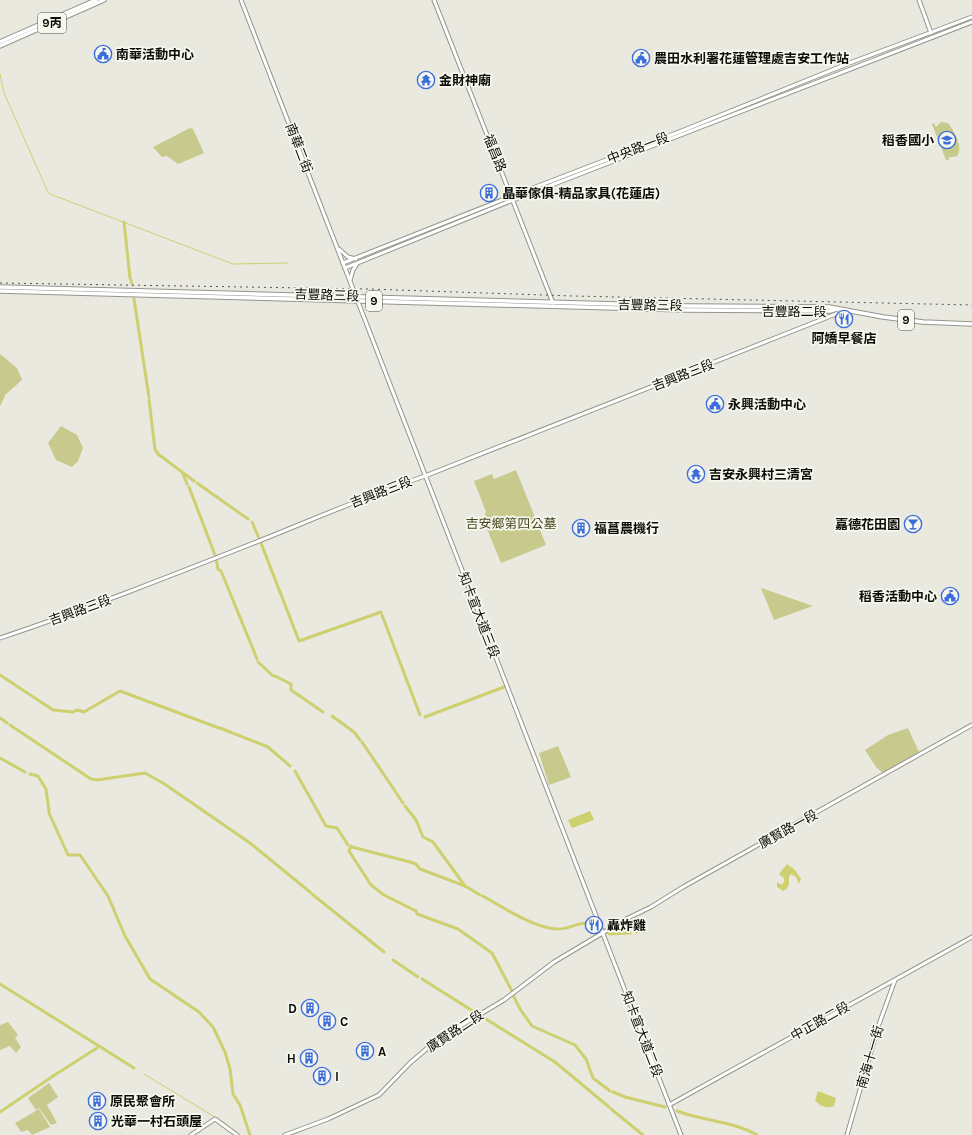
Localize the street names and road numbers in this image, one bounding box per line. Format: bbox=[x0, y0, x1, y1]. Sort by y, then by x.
road number: 9丙 bbox=[38, 13, 66, 33]
street label: 南華二街 bbox=[283, 121, 315, 175]
street label: 中央路一段 bbox=[605, 129, 671, 167]
street label: 福昌路 bbox=[481, 132, 509, 174]
street label: 吉豐路三段 bbox=[294, 286, 360, 304]
road number: 9 bbox=[366, 291, 382, 311]
street label: 吉豐路三段 bbox=[617, 297, 683, 313]
street label: 吉豐路二段 bbox=[761, 304, 827, 319]
road number: 9 bbox=[898, 310, 914, 330]
street label: 吉興路三段 bbox=[650, 356, 716, 394]
street label: 吉興路三段 bbox=[348, 473, 414, 511]
street label: 知卡宣大道三段 bbox=[456, 570, 502, 660]
street label: 吉興路三段 bbox=[47, 592, 113, 628]
street label: 廣賢路一段 bbox=[756, 807, 820, 851]
street label: 知卡宣大道二段 bbox=[619, 989, 665, 1079]
street label: 中正路二段 bbox=[788, 999, 852, 1043]
street label: 廣賢路二段 bbox=[424, 1007, 486, 1055]
street label: 南海十一街 bbox=[854, 1024, 886, 1090]

